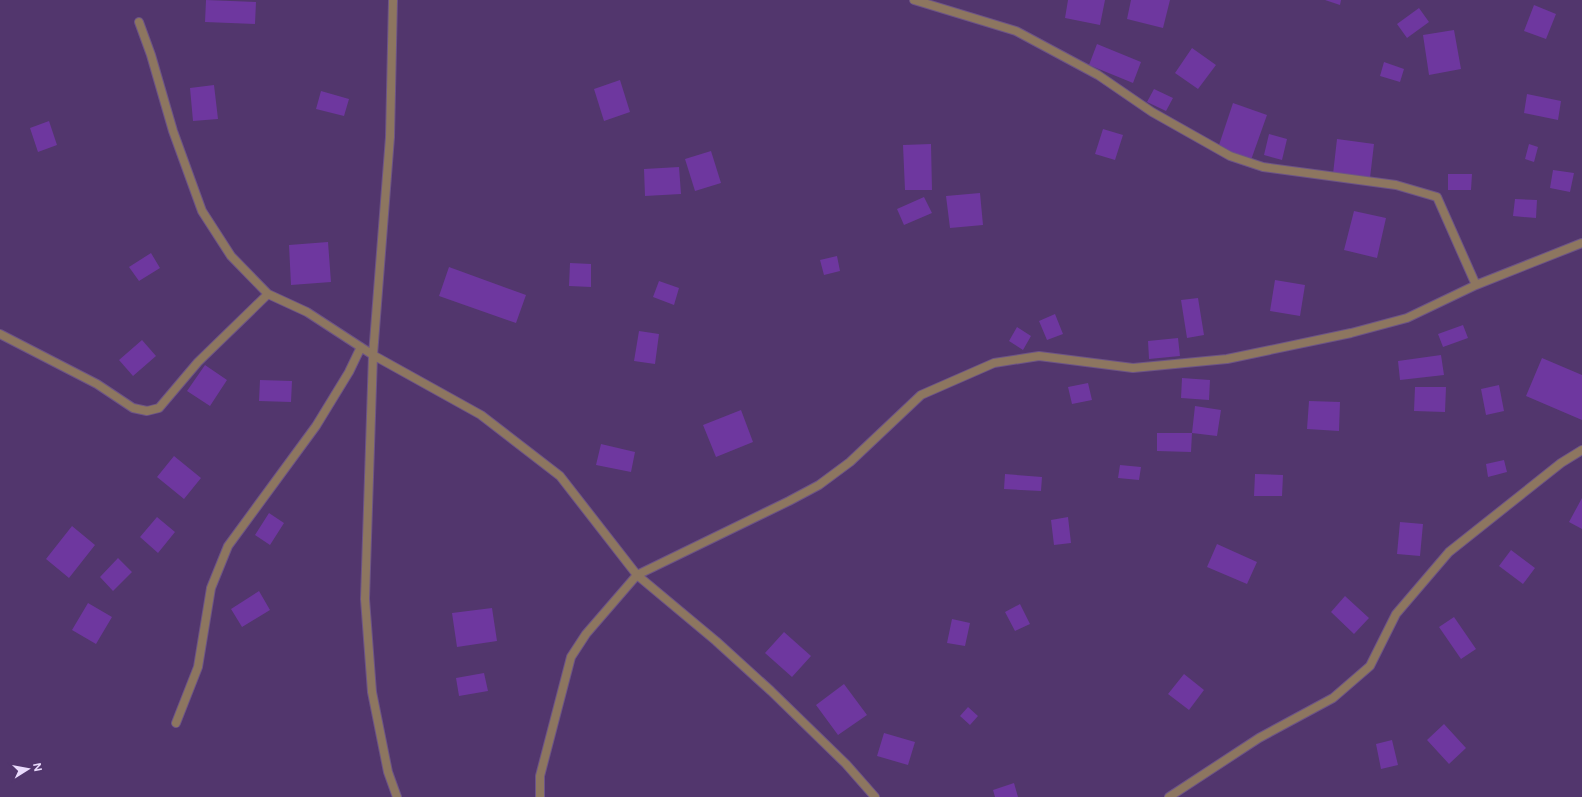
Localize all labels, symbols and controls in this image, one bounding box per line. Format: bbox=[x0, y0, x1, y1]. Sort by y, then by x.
north arrow bbox=[8, 749, 48, 789]
text: N bbox=[30, 762, 45, 773]

